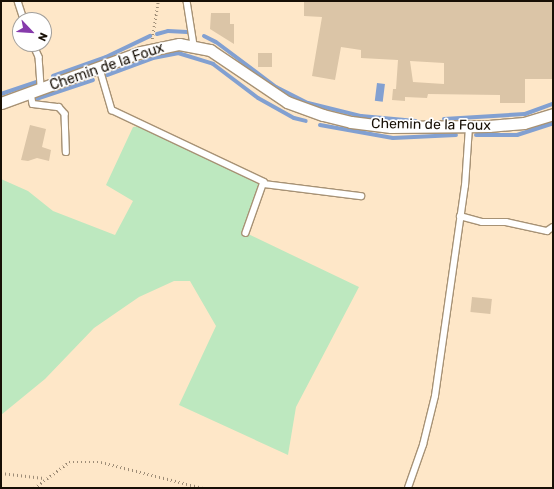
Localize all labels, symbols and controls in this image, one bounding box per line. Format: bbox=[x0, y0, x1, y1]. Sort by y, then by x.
north arrow bbox=[12, 12, 52, 52]
text: N bbox=[35, 31, 50, 43]
street label: Chemin de la Foux bbox=[48, 40, 166, 94]
street label: Chemin de la Foux bbox=[371, 116, 491, 134]

